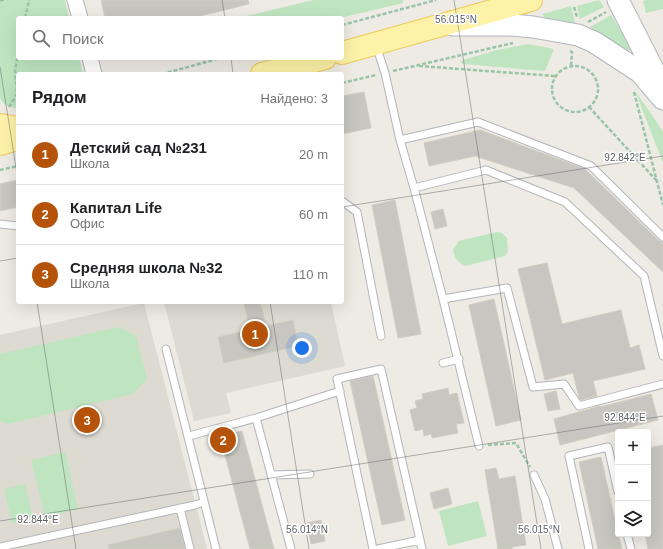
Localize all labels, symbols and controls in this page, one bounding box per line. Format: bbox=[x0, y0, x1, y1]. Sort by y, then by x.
text: 56.015°N bbox=[435, 14, 477, 25]
search box bbox=[16, 16, 344, 60]
icon: search bbox=[30, 27, 52, 49]
text: Поиск bbox=[62, 30, 104, 47]
text: Рядом bbox=[32, 88, 87, 107]
text: Найдено: 3 bbox=[260, 91, 328, 106]
text: Детский сад №231 bbox=[70, 139, 207, 156]
text: 1 bbox=[41, 147, 49, 162]
text: 20 m bbox=[299, 147, 328, 162]
text: 92.842°E bbox=[604, 152, 646, 163]
text: Школа bbox=[70, 156, 110, 171]
text: Капитал Life bbox=[70, 199, 162, 216]
text: 2 bbox=[41, 207, 49, 222]
text: 60 m bbox=[299, 207, 328, 222]
text: Офис bbox=[70, 216, 105, 231]
text: Средняя школа №32 bbox=[70, 259, 223, 276]
text: 3 bbox=[41, 267, 49, 282]
text: 110 m bbox=[293, 267, 328, 282]
text: Школа bbox=[70, 276, 110, 291]
pin: 1 bbox=[242, 319, 268, 349]
your location bbox=[292, 338, 312, 358]
pin: 3 bbox=[74, 405, 100, 435]
text: 92.844°E bbox=[604, 412, 646, 423]
pin: 2 bbox=[210, 425, 236, 455]
map controls bbox=[615, 429, 651, 537]
button: + bbox=[615, 429, 651, 465]
button: − bbox=[615, 465, 651, 501]
button: layers bbox=[615, 501, 651, 537]
text: 92.844°E bbox=[17, 514, 59, 525]
text: 56.014°N bbox=[286, 524, 328, 535]
text: 56.015°N bbox=[518, 524, 560, 535]

